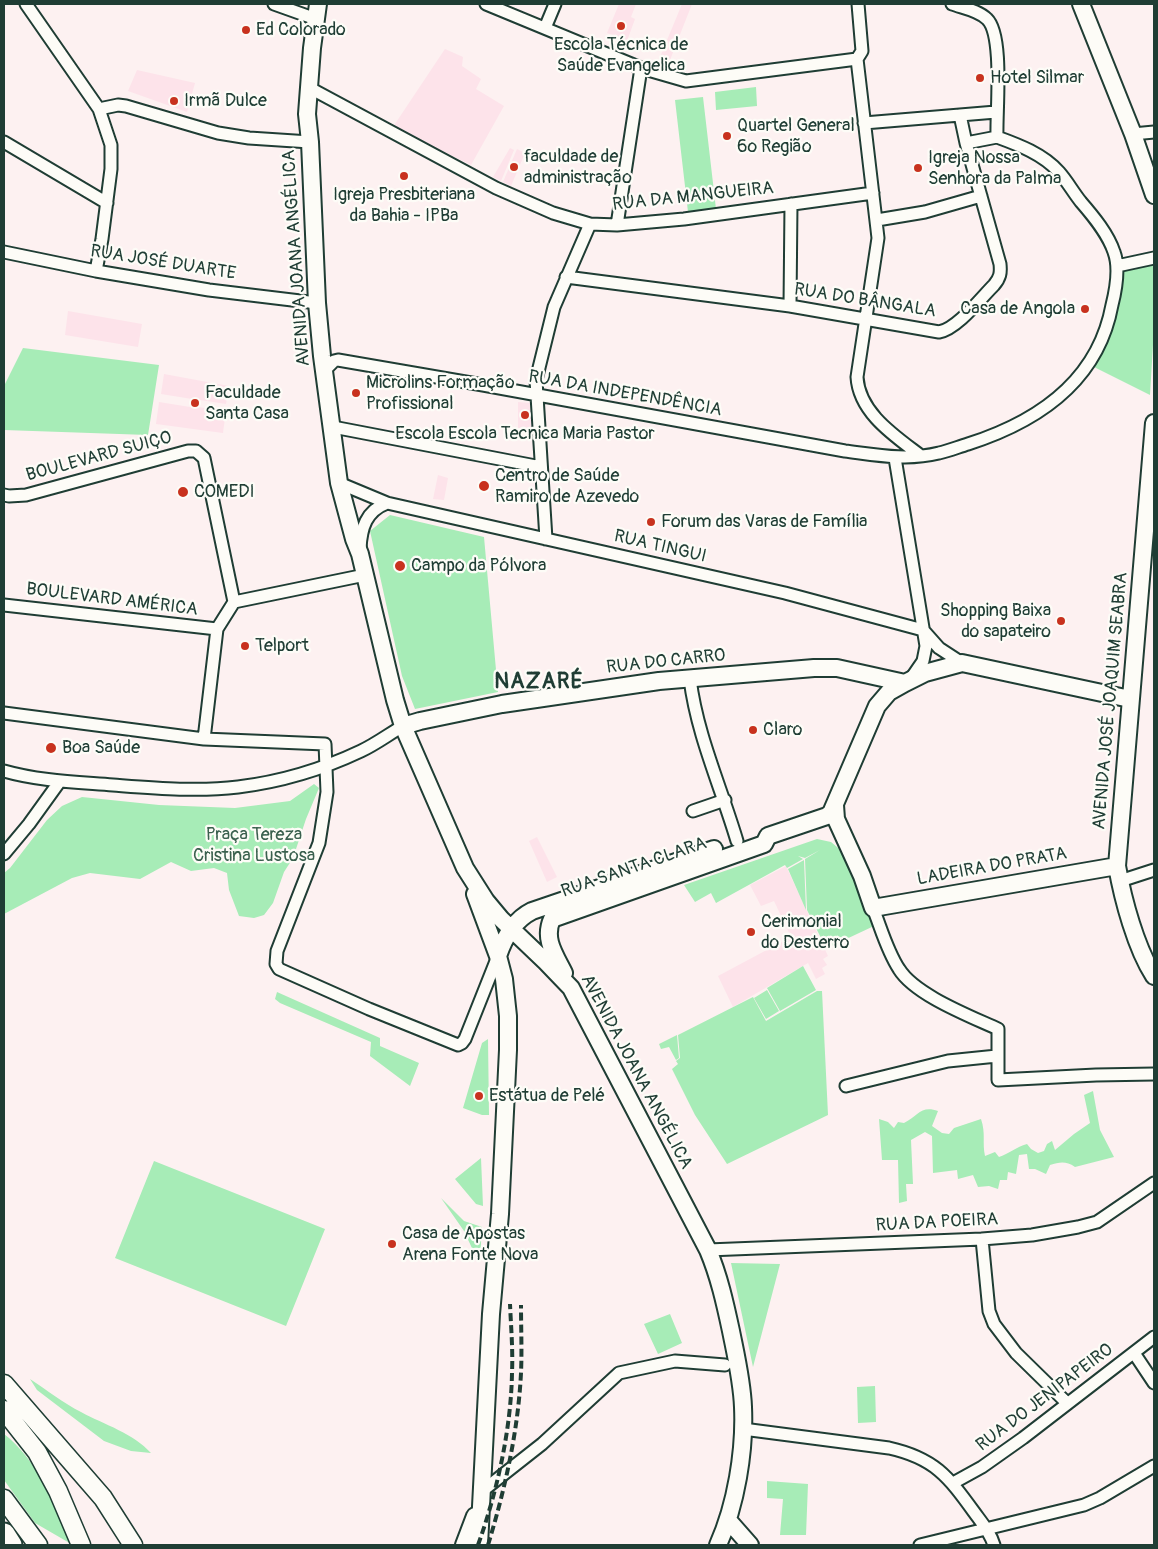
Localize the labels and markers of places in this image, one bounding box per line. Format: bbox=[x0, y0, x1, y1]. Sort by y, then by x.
place label: Ed Colorado bbox=[256, 19, 346, 41]
marker: Escola Técnica de Saúde Evangelica bbox=[615, 20, 627, 32]
marker: Ed Colorado bbox=[240, 24, 252, 36]
place label: Escola Técnica de Saúde Evangelica bbox=[554, 34, 688, 76]
place label: Hotel Silmar bbox=[990, 67, 1084, 89]
marker: Hotel Silmar bbox=[974, 72, 986, 84]
place label: Irmã Dulce bbox=[184, 90, 267, 112]
marker: Irmã Dulce bbox=[168, 95, 180, 107]
place label: Quartel General 6º Região bbox=[737, 115, 855, 158]
marker: Quartel General 6º Região bbox=[721, 130, 733, 142]
place label: faculdade de administração bbox=[524, 146, 632, 188]
place label: Igreja Nossa Senhora da Palma bbox=[928, 147, 1061, 190]
marker: faculdade de administração bbox=[508, 161, 520, 173]
marker: Igreja Nossa Senhora da Palma bbox=[912, 162, 924, 174]
marker: Igreja Presbiteriana da Bahia - IPBa bbox=[398, 170, 410, 182]
place label: Igreja Presbiteriana da Bahia - IPBa bbox=[333, 184, 475, 226]
place label: Casa de Angola bbox=[960, 298, 1075, 320]
marker: Casa de Angola bbox=[1079, 303, 1091, 315]
place label: Microlins Formação Profissional bbox=[366, 372, 515, 414]
place label: Faculdade Santa Casa bbox=[205, 382, 289, 424]
marker: Microlins Formação Profissional bbox=[350, 387, 362, 399]
marker: Faculdade Santa Casa bbox=[189, 397, 201, 409]
marker: Escola Escola Tecnica Maria Pastor bbox=[519, 409, 531, 421]
place label: Escola Escola Tecnica Maria Pastor bbox=[395, 423, 655, 445]
place label: Centro de Saúde Ramiro de Azevedo bbox=[495, 465, 639, 508]
marker: Centro de Saúde Ramiro de Azevedo bbox=[477, 479, 491, 493]
place label: COMEDI bbox=[194, 481, 254, 503]
marker: COMEDI bbox=[176, 485, 190, 499]
place label: Forum das Varas de Família bbox=[661, 511, 867, 533]
marker: Forum das Varas de Família bbox=[645, 516, 657, 528]
place label: Campo da Pólvora bbox=[411, 555, 546, 577]
marker: Campo da Pólvora bbox=[393, 559, 407, 573]
place label: Shopping Baixa do sapateiro bbox=[940, 600, 1051, 642]
marker: Shopping Baixa do sapateiro bbox=[1055, 615, 1067, 627]
place label: Telport bbox=[255, 635, 309, 657]
marker: Telport bbox=[239, 640, 251, 652]
place label: Claro bbox=[763, 719, 802, 741]
marker: Claro bbox=[747, 724, 759, 736]
place label: Boa Saúde bbox=[62, 737, 140, 759]
marker: Boa Saúde bbox=[44, 741, 58, 755]
place label: Cerimonial do Desterro bbox=[761, 911, 850, 954]
marker: Cerimonial do Desterro bbox=[745, 926, 757, 938]
place label: Estátua de Pelé bbox=[489, 1085, 605, 1107]
marker: Estátua de Pelé bbox=[473, 1090, 485, 1102]
place label: Casa de Apostas Arena Fonte Nova bbox=[402, 1223, 538, 1266]
marker: Casa de Apostas Arena Fonte Nova bbox=[386, 1238, 398, 1250]

